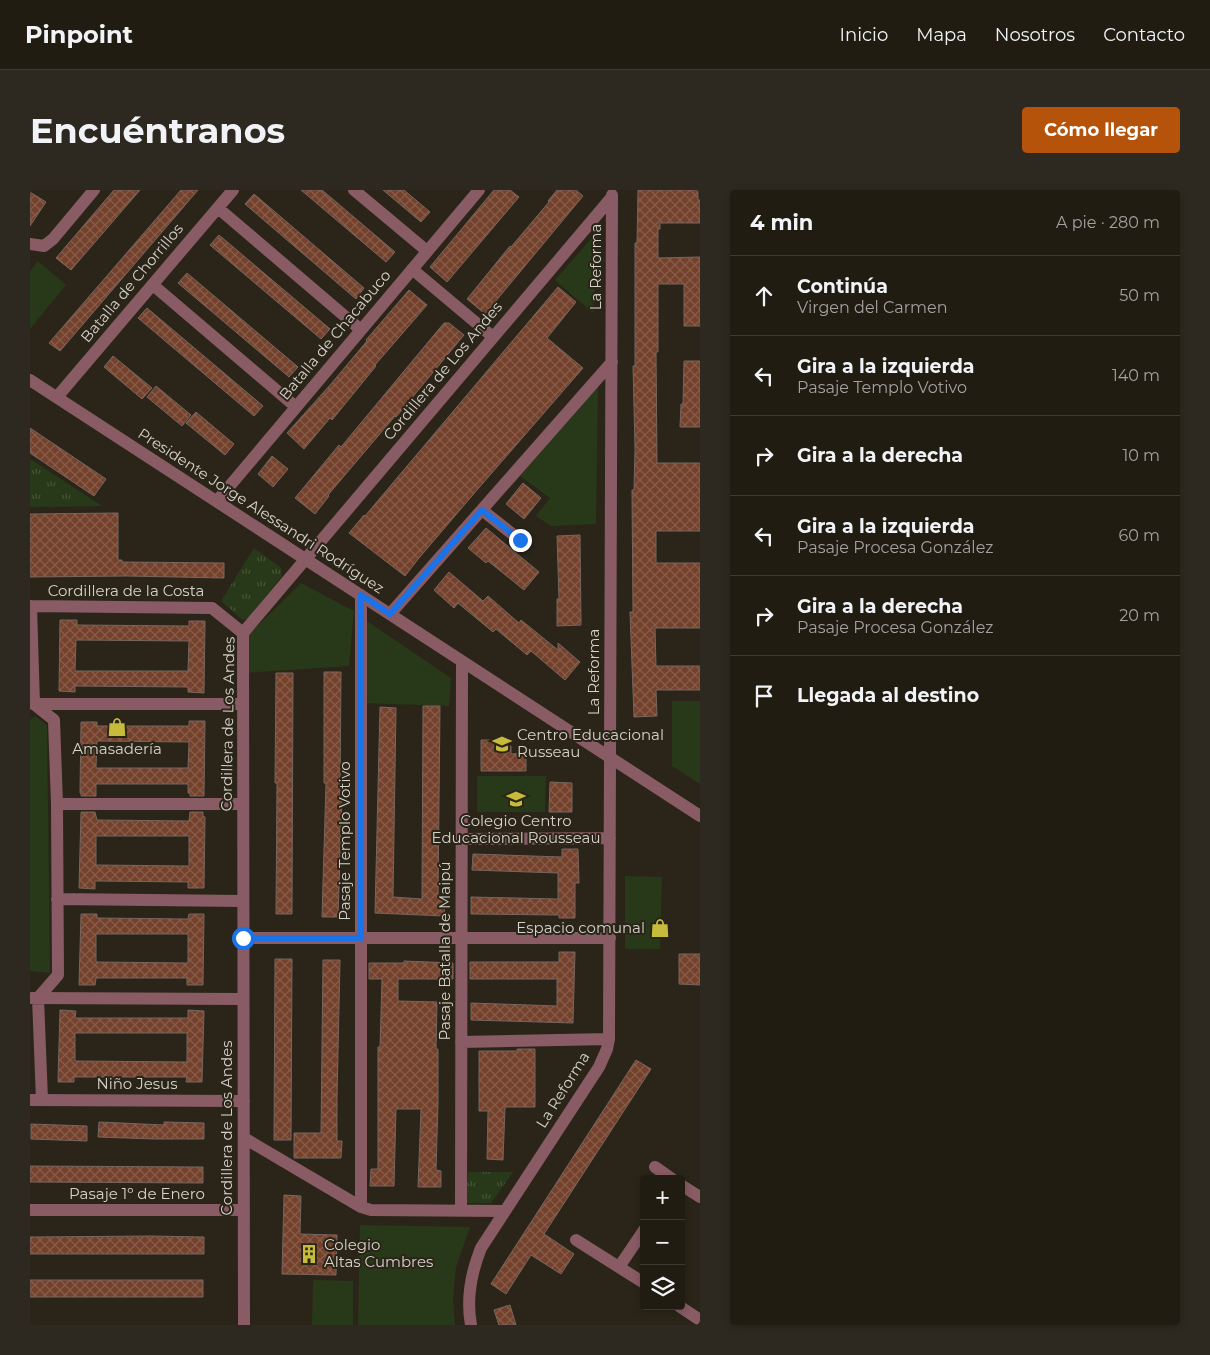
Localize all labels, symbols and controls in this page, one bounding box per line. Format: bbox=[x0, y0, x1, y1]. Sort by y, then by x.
text: Pinpoint bbox=[25, 20, 133, 49]
text: Inicio bbox=[840, 24, 888, 46]
text: Mapa bbox=[916, 24, 967, 46]
text: Nosotros bbox=[995, 24, 1075, 46]
text: Contacto bbox=[1103, 24, 1185, 46]
button: Cómo llegar bbox=[1022, 107, 1180, 153]
text: Encuéntranos bbox=[30, 109, 285, 152]
text: 4 min bbox=[750, 210, 813, 235]
text: A pie · 280 m bbox=[1056, 213, 1160, 232]
street label: Batalla de Chorrillos bbox=[76, 219, 187, 346]
street label: La Reforma bbox=[586, 224, 605, 310]
street label: Batalla de Chacabuco bbox=[275, 266, 395, 403]
text: Continúa bbox=[797, 275, 888, 298]
icon: ahead bbox=[750, 282, 778, 310]
text: 50 m bbox=[1119, 286, 1160, 305]
street label: Cordillera de Los Andes bbox=[379, 298, 506, 444]
text: Virgen del Carmen bbox=[797, 298, 947, 317]
text: Gira a la izquierda bbox=[797, 355, 975, 378]
icon: left bbox=[750, 362, 778, 390]
text: 140 m bbox=[1112, 366, 1160, 385]
text: Pasaje Templo Votivo bbox=[797, 378, 967, 397]
street label: Presidente Jorge Alessandri Rodríguez bbox=[135, 424, 388, 598]
icon: right bbox=[750, 442, 778, 470]
text: Gira a la derecha bbox=[797, 444, 963, 467]
text: 10 m bbox=[1122, 446, 1160, 465]
text: Gira a la izquierda bbox=[797, 515, 975, 538]
icon: left bbox=[750, 522, 778, 550]
text: 60 m bbox=[1118, 526, 1160, 545]
route end bbox=[509, 529, 532, 552]
text: Pasaje Procesa González bbox=[797, 538, 993, 557]
street label: Cordillera de la Costa bbox=[48, 581, 204, 600]
text: Gira a la derecha bbox=[797, 595, 963, 618]
icon: right bbox=[750, 602, 778, 630]
text: 20 m bbox=[1119, 606, 1160, 625]
text: Pasaje Procesa González bbox=[797, 618, 993, 637]
street label: La Reforma bbox=[584, 629, 603, 715]
street label: Cordillera de Los Andes bbox=[216, 636, 239, 812]
icon: arrive bbox=[750, 682, 778, 710]
text: Llegada al destino bbox=[797, 684, 979, 707]
shop icon: Amasadería bbox=[106, 716, 128, 738]
place label: Centro Educacional Russeau bbox=[517, 725, 664, 761]
school or university icon: Centro Educacional Russeau bbox=[491, 733, 513, 755]
place label: Amasadería bbox=[72, 739, 162, 758]
street label: Pasaje Templo Votivo bbox=[335, 761, 354, 921]
school or university icon: Colegio Centro Educacional Rousseau bbox=[505, 788, 527, 810]
place label: Colegio Centro Educacional Rousseau bbox=[432, 811, 600, 847]
street label: Pasaje Batalla de Maipú bbox=[435, 862, 454, 1040]
shop icon: Espacio comunal bbox=[649, 917, 671, 939]
place label: Espacio comunal bbox=[516, 918, 645, 937]
route start bbox=[232, 927, 255, 950]
street label: Cordillera de Los Andes bbox=[217, 1040, 236, 1216]
street label: La Reforma bbox=[532, 1048, 594, 1131]
street label: Niño Jesus bbox=[96, 1074, 178, 1093]
map controls bbox=[640, 1175, 685, 1310]
button: + bbox=[640, 1175, 685, 1220]
street label: Pasaje 1º de Enero bbox=[69, 1184, 205, 1203]
button: − bbox=[640, 1220, 685, 1265]
place label: Colegio Altas Cumbres bbox=[324, 1235, 433, 1271]
building icon: Colegio Altas Cumbres bbox=[298, 1243, 320, 1265]
button: layers bbox=[640, 1265, 685, 1310]

